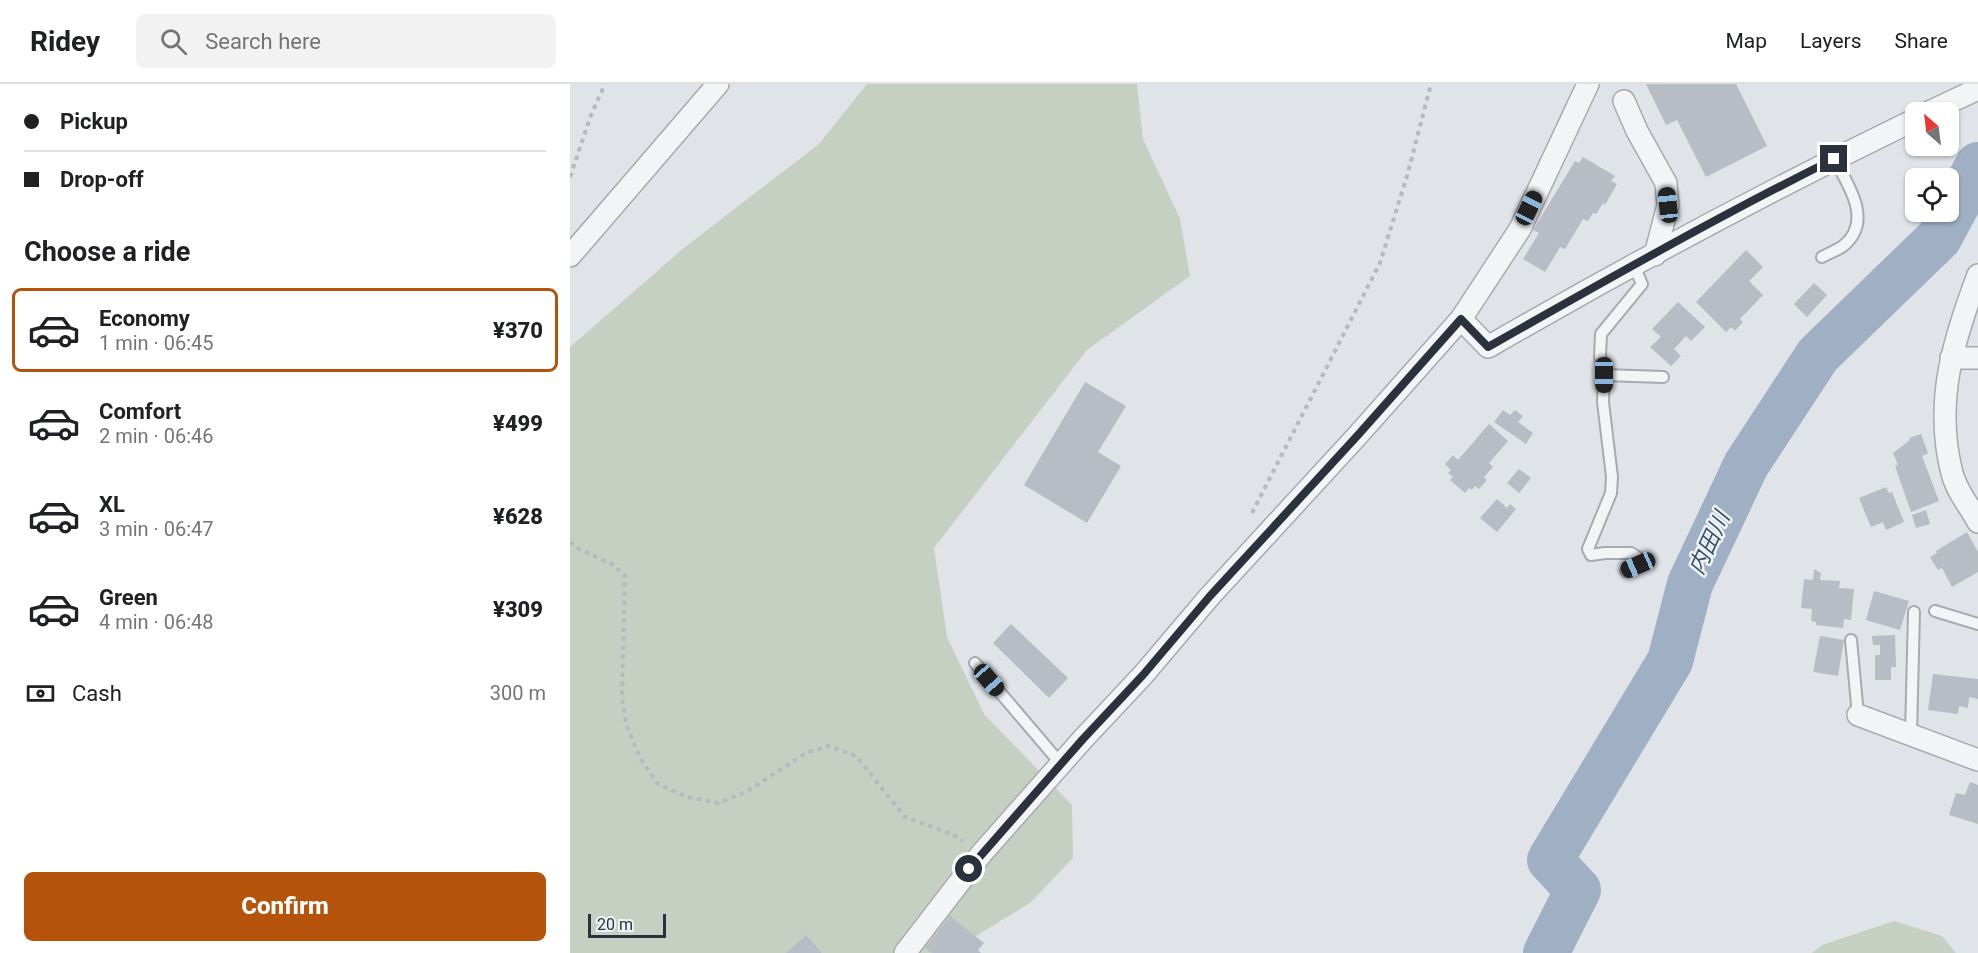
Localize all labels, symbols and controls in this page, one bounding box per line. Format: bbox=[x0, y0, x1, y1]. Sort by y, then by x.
search box bbox=[136, 14, 556, 68]
text: Ridey bbox=[30, 25, 100, 58]
icon: search bbox=[157, 25, 190, 58]
text: Search here bbox=[205, 29, 321, 54]
text: Map bbox=[1725, 29, 1767, 53]
text: Layers bbox=[1800, 29, 1861, 53]
text: Share bbox=[1894, 29, 1948, 53]
north arrow bbox=[1905, 102, 1959, 156]
map controls bbox=[1905, 102, 1959, 222]
text: Pickup bbox=[60, 109, 128, 134]
route end bbox=[1820, 145, 1847, 172]
text: Drop-off bbox=[60, 167, 144, 192]
button: locate bbox=[1905, 168, 1959, 222]
car bbox=[1657, 186, 1679, 224]
car bbox=[1513, 188, 1545, 228]
text: Choose a ride bbox=[24, 236, 190, 268]
icon: car bbox=[27, 303, 81, 357]
text: Economy bbox=[99, 306, 190, 331]
text: ¥370 bbox=[493, 318, 543, 343]
text: 1 min · 06:45 bbox=[99, 331, 214, 355]
car bbox=[1595, 357, 1613, 393]
icon: car bbox=[27, 396, 81, 450]
text: Comfort bbox=[99, 399, 181, 424]
text: ¥499 bbox=[493, 411, 543, 436]
text: 2 min · 06:46 bbox=[99, 424, 214, 448]
icon: car bbox=[27, 489, 81, 543]
text: XL bbox=[99, 492, 125, 517]
text: ¥628 bbox=[493, 504, 543, 529]
water label: 内田川 bbox=[1684, 506, 1735, 578]
text: 3 min · 06:47 bbox=[99, 517, 214, 541]
car bbox=[1618, 549, 1658, 581]
icon: car bbox=[27, 582, 81, 636]
text: Green bbox=[99, 585, 158, 610]
text: ¥309 bbox=[493, 597, 543, 622]
text: 4 min · 06:48 bbox=[99, 610, 214, 634]
car bbox=[970, 661, 1008, 699]
icon: cash bbox=[24, 677, 57, 710]
text: Cash bbox=[72, 681, 122, 706]
text: 300 m bbox=[490, 681, 546, 705]
route start bbox=[955, 855, 982, 882]
button: Confirm bbox=[24, 872, 546, 941]
scale bar bbox=[588, 911, 666, 938]
text: 20 m bbox=[597, 915, 633, 934]

